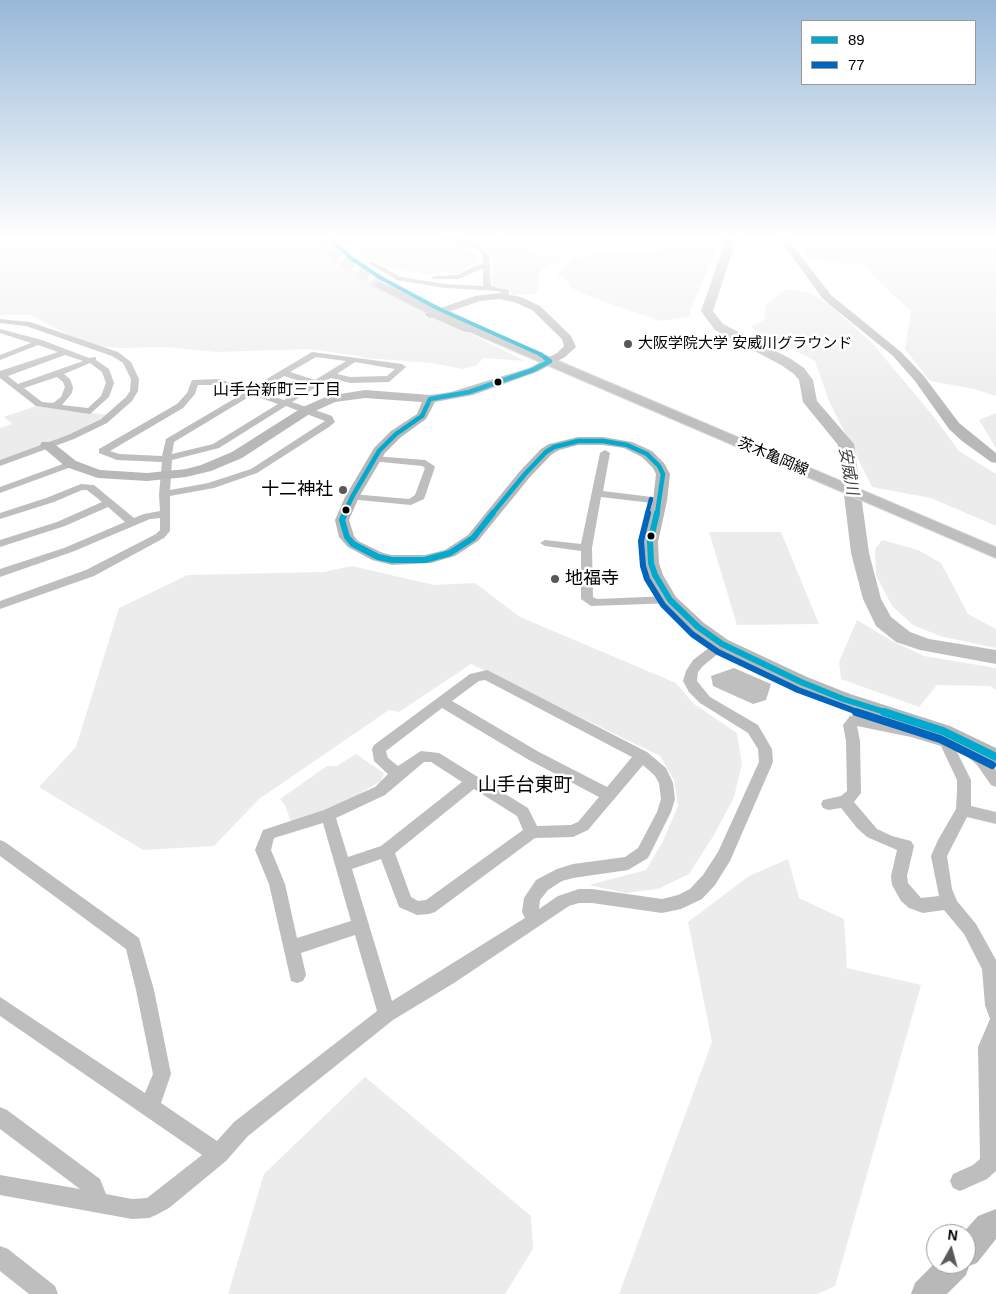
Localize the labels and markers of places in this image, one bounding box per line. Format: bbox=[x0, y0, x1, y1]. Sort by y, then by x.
place label: 大阪学院大学 安威川グラウンド bbox=[638, 335, 852, 353]
marker: 大阪学院大学 安威川グラウンド bbox=[622, 338, 634, 350]
unlabelled marker bbox=[493, 377, 503, 387]
place label: 十二神社 bbox=[261, 479, 333, 501]
marker: 十二神社 bbox=[337, 484, 349, 496]
unlabelled marker bbox=[341, 505, 351, 515]
unlabelled marker bbox=[646, 531, 656, 541]
place label: 地福寺 bbox=[565, 568, 619, 590]
marker: 地福寺 bbox=[549, 573, 561, 585]

